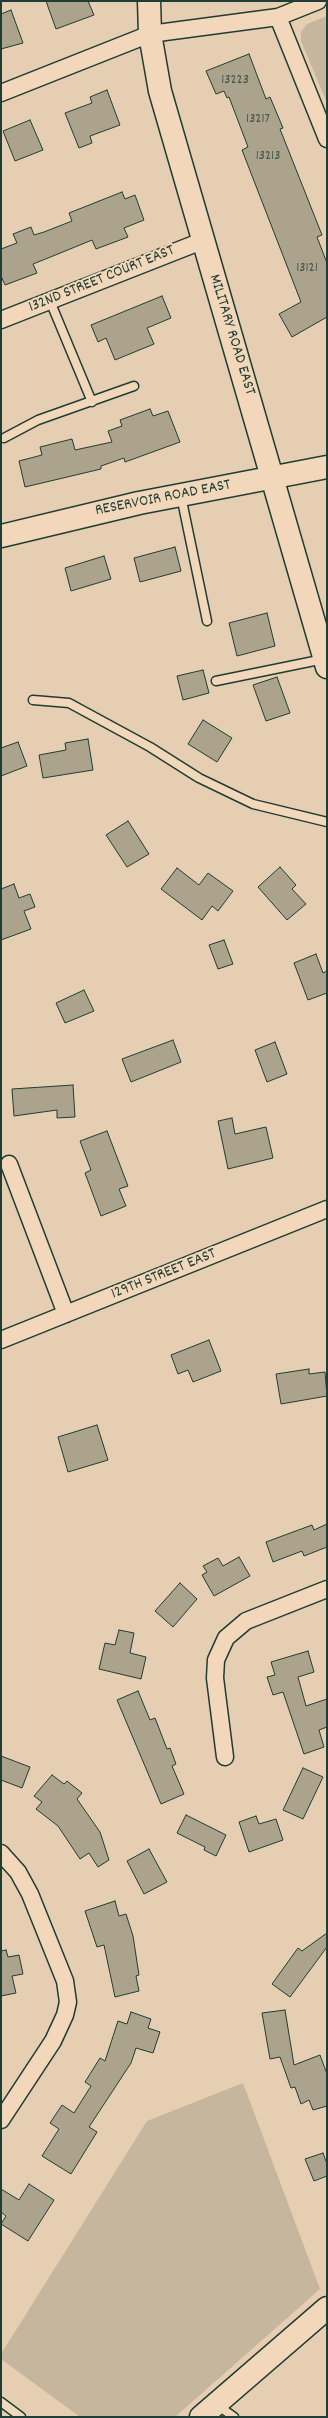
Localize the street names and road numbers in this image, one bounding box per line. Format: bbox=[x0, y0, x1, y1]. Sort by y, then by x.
street label: 132ND STREET COURT EAST bbox=[26, 242, 178, 318]
street label: MILITARY ROAD EAST bbox=[203, 272, 259, 398]
street label: RESERVOIR ROAD EAST bbox=[94, 476, 232, 522]
street label: 129TH STREET EAST bbox=[109, 1245, 219, 1305]

